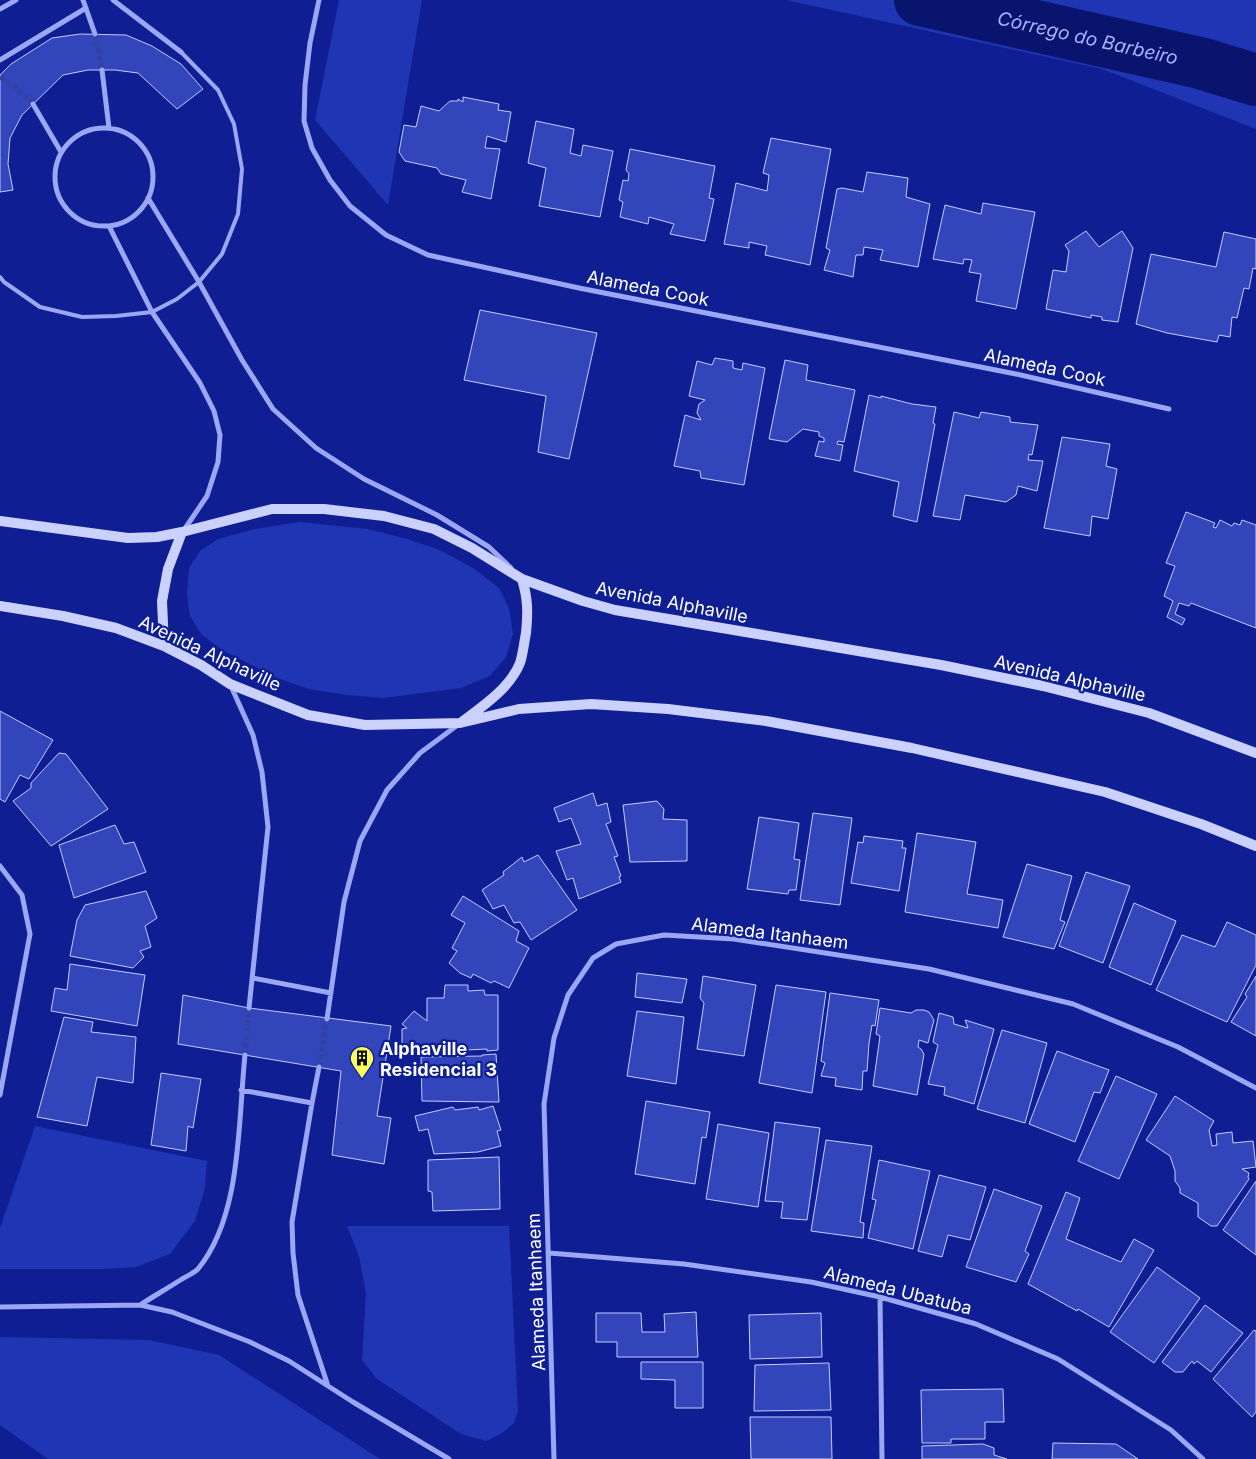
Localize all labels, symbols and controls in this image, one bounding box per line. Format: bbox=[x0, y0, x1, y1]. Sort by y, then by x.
water label: Córrego do Barbeiro bbox=[995, 6, 1180, 69]
street label: Alameda Cook bbox=[585, 266, 711, 310]
street label: Alameda Cook bbox=[982, 344, 1108, 390]
street label: Avenida Alphaville bbox=[594, 577, 750, 627]
street label: Avenida Alphaville bbox=[135, 611, 285, 695]
street label: Avenida Alphaville bbox=[992, 650, 1148, 706]
street label: Alameda Itanhaem bbox=[690, 913, 850, 953]
place label: Alphaville Residencial 3 bbox=[380, 1038, 497, 1080]
building icon: Alphaville Residencial 3 bbox=[349, 1045, 375, 1079]
street label: Alameda Itanhaem bbox=[523, 1213, 549, 1371]
street label: Alameda Ubatuba bbox=[822, 1261, 974, 1319]

